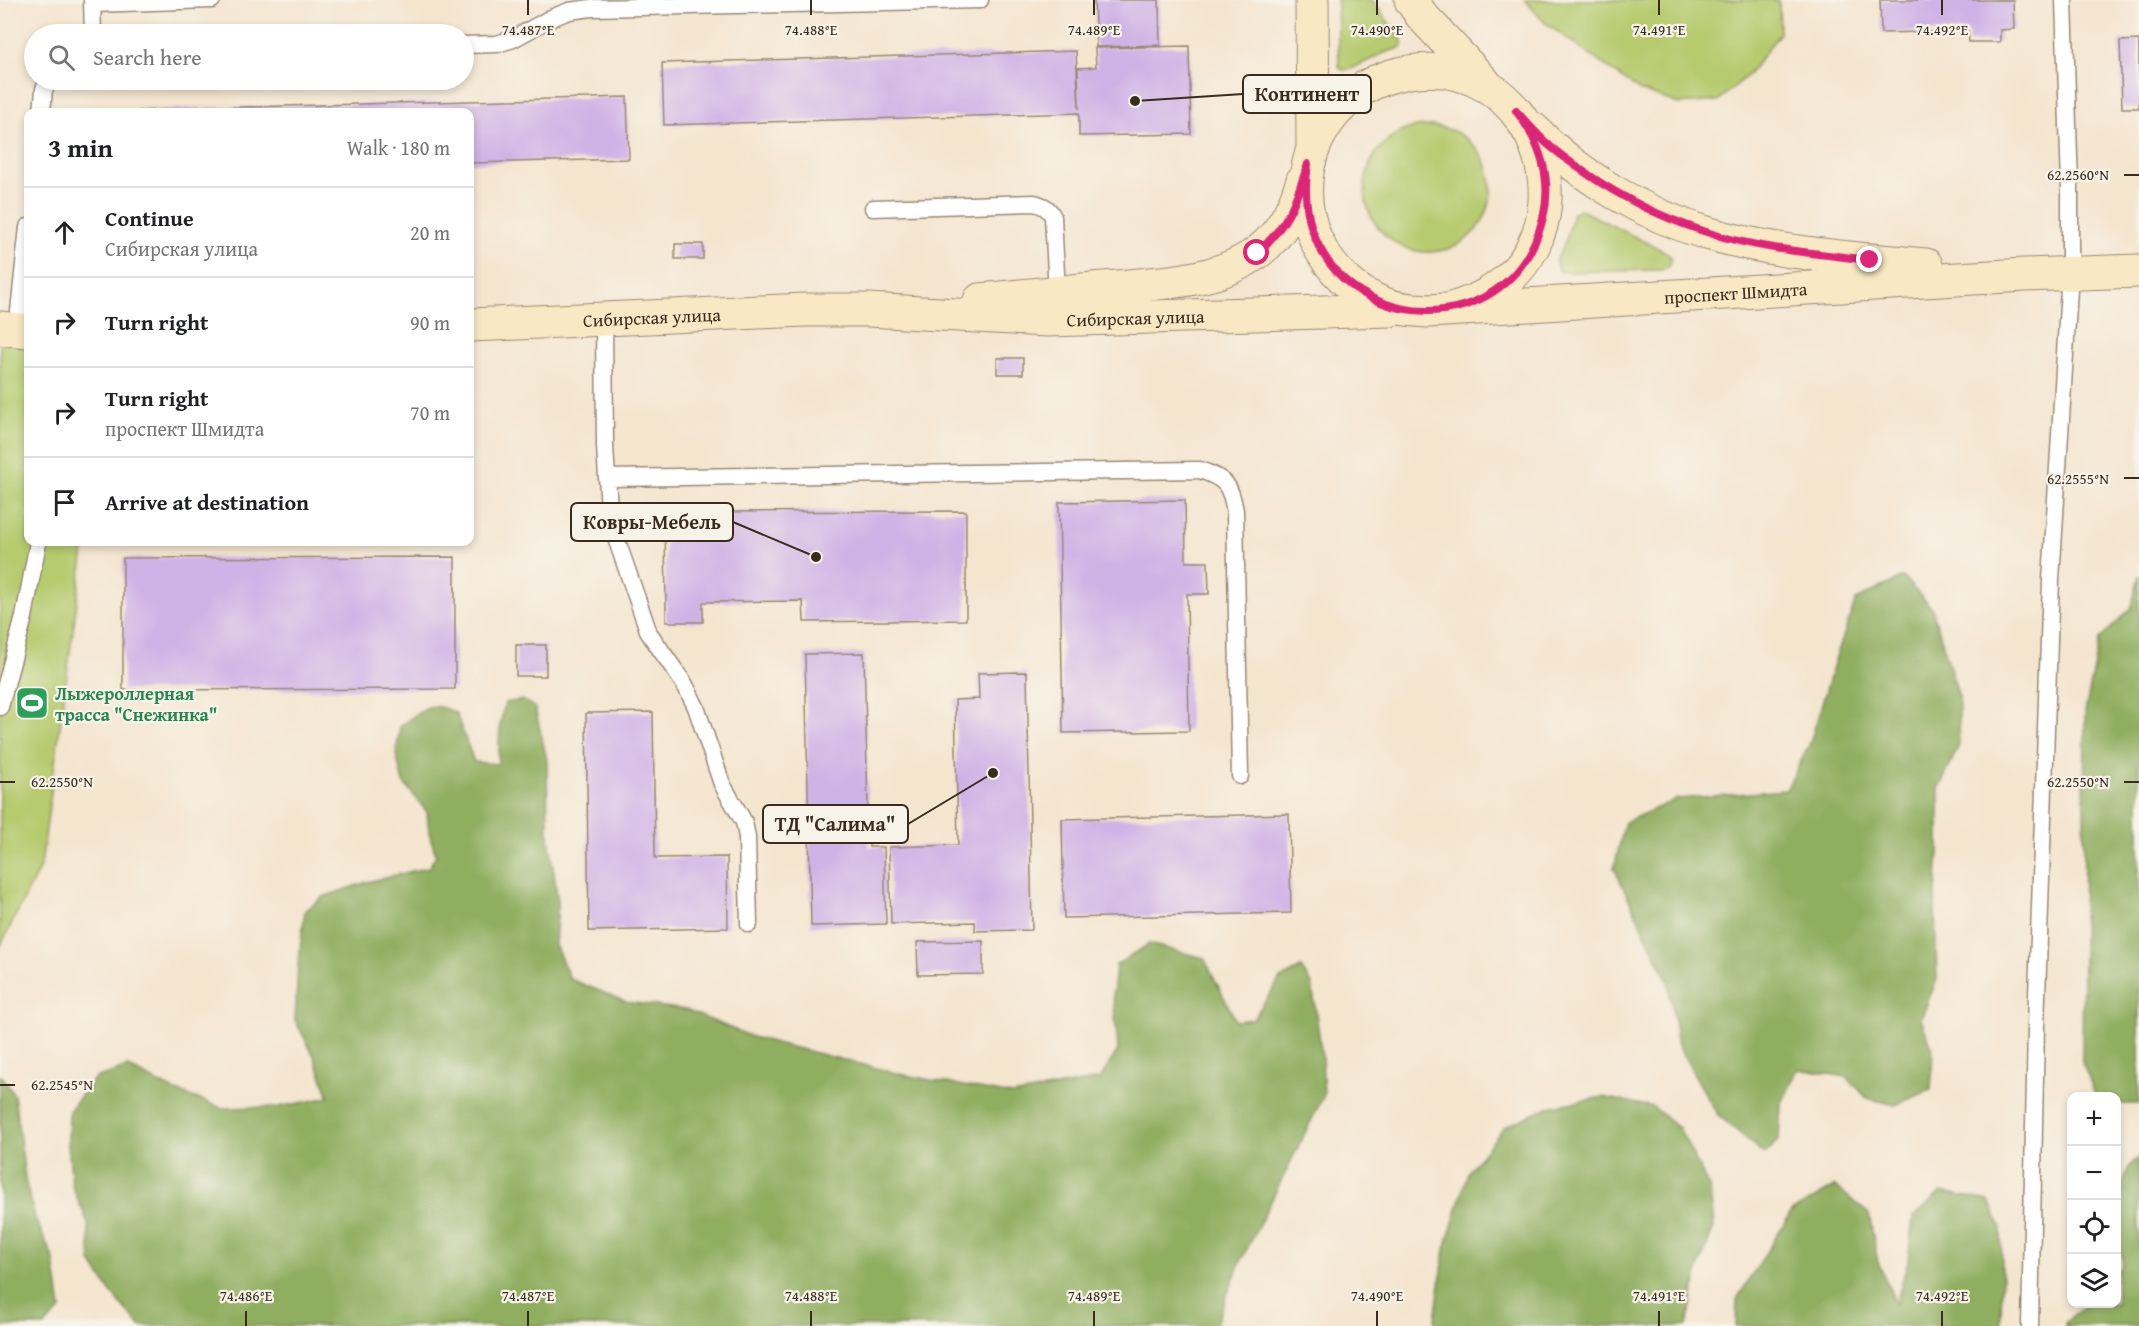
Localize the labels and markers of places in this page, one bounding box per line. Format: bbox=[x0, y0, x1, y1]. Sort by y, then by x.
callout: Континент bbox=[1243, 75, 1371, 113]
callout: Ковры-Мебель bbox=[571, 503, 733, 541]
place label: Лыжероллерная трасса "Снежинка" bbox=[55, 680, 218, 728]
sports icon: Лыжероллерная трасса "Снежинка" bbox=[14, 685, 50, 721]
callout: ТД "Салима" bbox=[763, 805, 908, 843]

